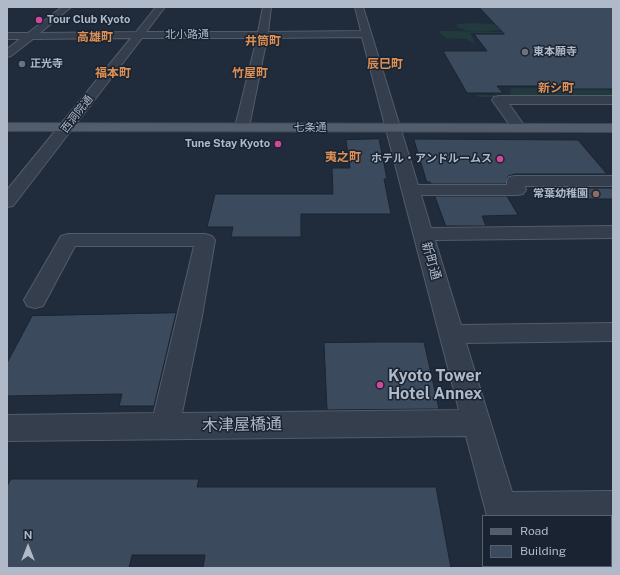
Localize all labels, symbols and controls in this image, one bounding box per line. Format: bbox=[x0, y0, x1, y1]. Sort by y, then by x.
place label: Tour Club Kyoto bbox=[47, 13, 130, 27]
marker: Tour Club Kyoto bbox=[34, 15, 44, 25]
street label: 北小路通 bbox=[165, 28, 209, 42]
district label: 高雄町 bbox=[77, 30, 113, 44]
district label: 井筒町 bbox=[245, 34, 281, 48]
place label: 東本願寺 bbox=[533, 45, 577, 59]
marker: 東本願寺 bbox=[520, 47, 530, 57]
place label: 正光寺 bbox=[30, 57, 63, 71]
district label: 辰巳町 bbox=[367, 57, 403, 71]
marker: 正光寺 bbox=[17, 59, 27, 69]
district label: 福本町 bbox=[95, 66, 131, 80]
district label: 竹屋町 bbox=[232, 66, 268, 80]
district label: 新シ町 bbox=[538, 81, 574, 95]
street label: 西洞院通 bbox=[58, 93, 96, 135]
street label: 七条通 bbox=[294, 121, 326, 135]
place label: Tune Stay Kyoto bbox=[185, 137, 270, 151]
marker: Tune Stay Kyoto bbox=[273, 139, 283, 149]
district label: 夷之町 bbox=[325, 150, 361, 164]
place label: ホテル・アンドルームス bbox=[371, 152, 492, 166]
marker: ホテル・アンドルームス bbox=[495, 154, 505, 164]
place label: 常葉幼稚園 bbox=[533, 187, 588, 201]
marker: 常葉幼稚園 bbox=[591, 189, 601, 199]
street label: 新町通 bbox=[418, 240, 444, 282]
place label: Kyoto Tower Hotel Annex bbox=[388, 366, 482, 404]
marker: Kyoto Tower Hotel Annex bbox=[375, 380, 385, 390]
street label: 木津屋橋通 bbox=[202, 415, 282, 435]
legend bbox=[482, 515, 612, 567]
text: Road bbox=[520, 524, 548, 538]
north arrow bbox=[8, 527, 48, 567]
text: N bbox=[24, 529, 32, 541]
text: Building bbox=[520, 544, 566, 558]

